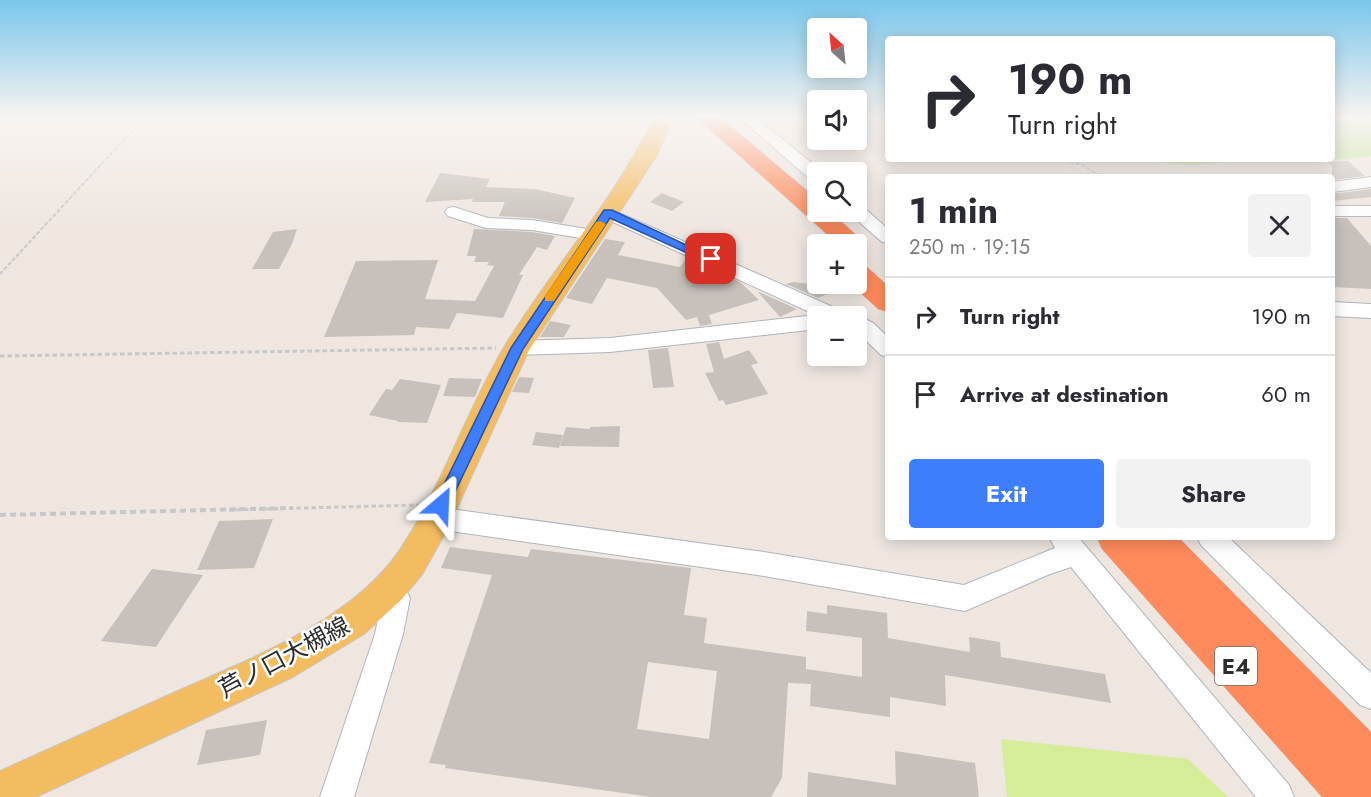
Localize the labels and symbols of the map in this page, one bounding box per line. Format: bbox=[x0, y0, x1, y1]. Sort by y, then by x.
north arrow bbox=[807, 18, 867, 78]
pin bbox=[685, 233, 736, 284]
position arrow bbox=[409, 473, 473, 537]
street label: 芦ノ口大槻線 bbox=[212, 608, 356, 706]
road number: E4 bbox=[1215, 647, 1257, 685]

